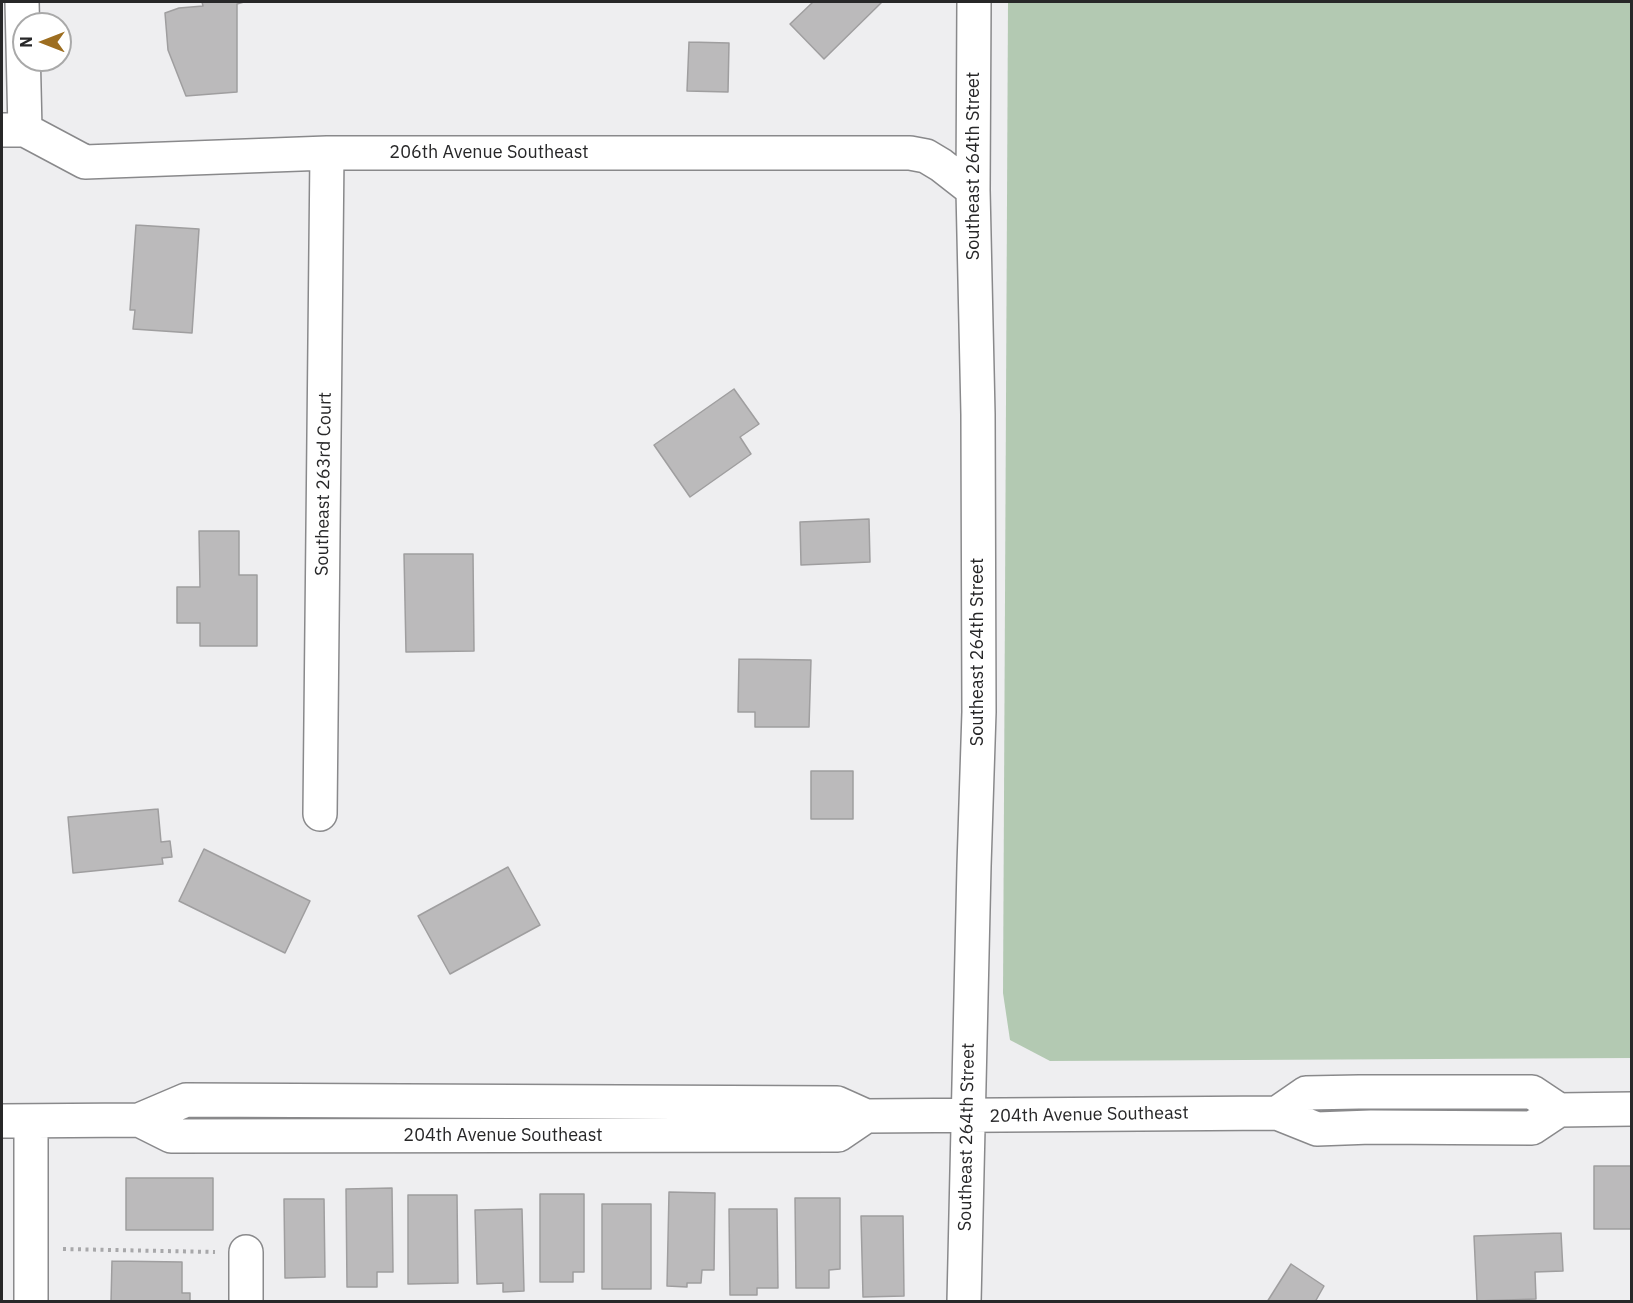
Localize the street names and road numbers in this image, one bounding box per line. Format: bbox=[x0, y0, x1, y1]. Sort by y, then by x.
street label: Southeast 264th Street bbox=[963, 72, 985, 260]
street label: 206th Avenue Southeast bbox=[389, 142, 589, 164]
street label: Southeast 263rd Court bbox=[312, 392, 336, 576]
street label: Southeast 264th Street bbox=[967, 558, 989, 746]
street label: Southeast 264th Street bbox=[955, 1043, 979, 1231]
street label: 204th Avenue Southeast bbox=[989, 1102, 1189, 1128]
street label: 204th Avenue Southeast bbox=[403, 1125, 603, 1147]

